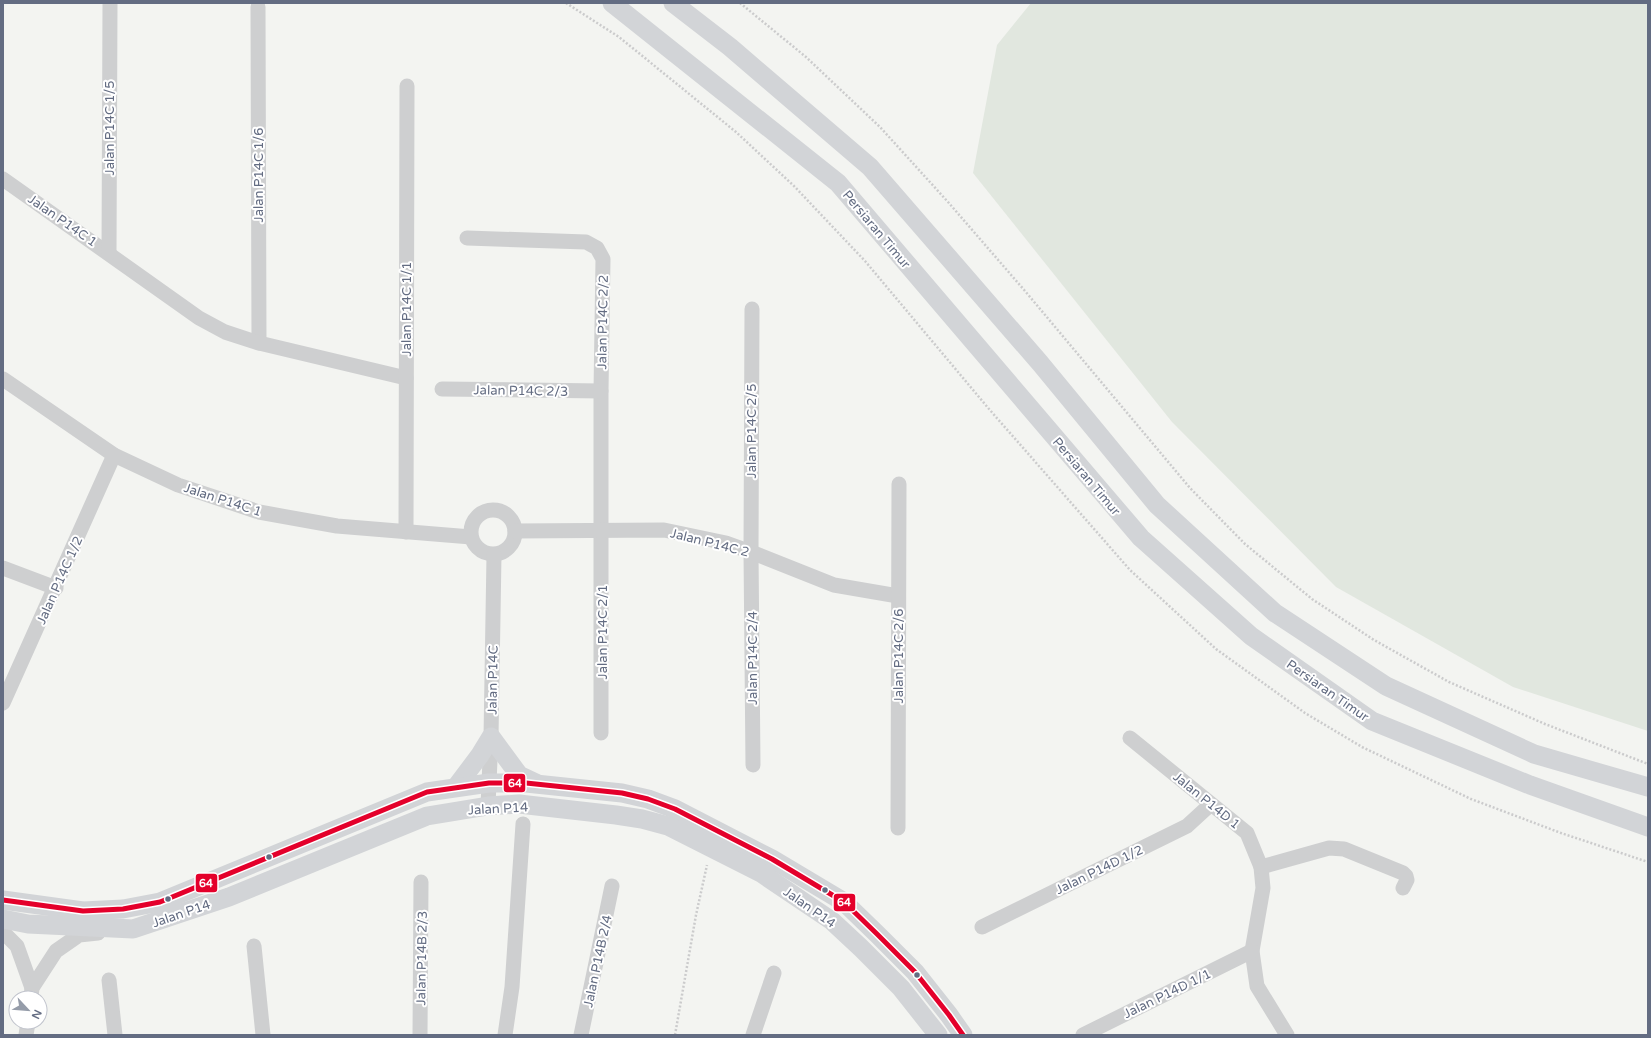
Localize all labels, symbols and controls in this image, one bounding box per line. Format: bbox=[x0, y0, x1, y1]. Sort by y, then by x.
street label: Jalan P14C 1/5 bbox=[102, 81, 118, 175]
street label: Jalan P14C 1/6 bbox=[251, 128, 267, 222]
street label: Persiaran Timur bbox=[839, 187, 914, 272]
street label: Jalan P14C 1 bbox=[25, 191, 100, 251]
street label: Jalan P14C 1/1 bbox=[399, 262, 415, 356]
street label: Jalan P14C 2/2 bbox=[594, 274, 612, 370]
street label: Jalan P14C 2/3 bbox=[473, 382, 569, 400]
street label: Jalan P14C 2/5 bbox=[744, 384, 760, 478]
street label: Persiaran Timur bbox=[1049, 434, 1124, 519]
street label: Jalan P14C 1 bbox=[182, 480, 264, 520]
street label: Jalan P14C 2 bbox=[669, 525, 751, 561]
street label: Jalan P14C 1/2 bbox=[33, 534, 86, 627]
street label: Jalan P14C 2/1 bbox=[595, 585, 611, 679]
street label: Jalan P14C 2/6 bbox=[891, 609, 907, 703]
street label: Jalan P14C 2/4 bbox=[745, 611, 761, 705]
street label: Jalan P14C bbox=[484, 645, 502, 715]
street label: Persiaran Timur bbox=[1283, 656, 1372, 725]
street label: Jalan P14D 1 bbox=[1170, 769, 1243, 833]
line badge: 64 bbox=[503, 773, 526, 793]
text: 64 bbox=[508, 777, 522, 790]
street label: Jalan P14 bbox=[468, 799, 529, 819]
street label: Jalan P14D 1/2 bbox=[1053, 842, 1146, 898]
unlabelled marker bbox=[264, 852, 274, 862]
line badge: 64 bbox=[195, 873, 218, 893]
text: 64 bbox=[199, 877, 213, 890]
street label: Jalan P14 bbox=[780, 884, 839, 932]
unlabelled marker bbox=[820, 885, 830, 895]
line badge: 64 bbox=[833, 893, 856, 912]
unlabelled marker bbox=[163, 894, 173, 904]
text: 64 bbox=[837, 896, 851, 909]
street label: Jalan P14 bbox=[150, 897, 212, 931]
street label: Jalan P14B 2/3 bbox=[413, 911, 431, 1006]
street label: Jalan P14B 2/4 bbox=[580, 914, 616, 1009]
street label: Jalan P14D 1/1 bbox=[1121, 966, 1214, 1022]
unlabelled marker bbox=[912, 970, 922, 980]
north arrow bbox=[8, 990, 48, 1030]
text: N bbox=[29, 1007, 44, 1021]

